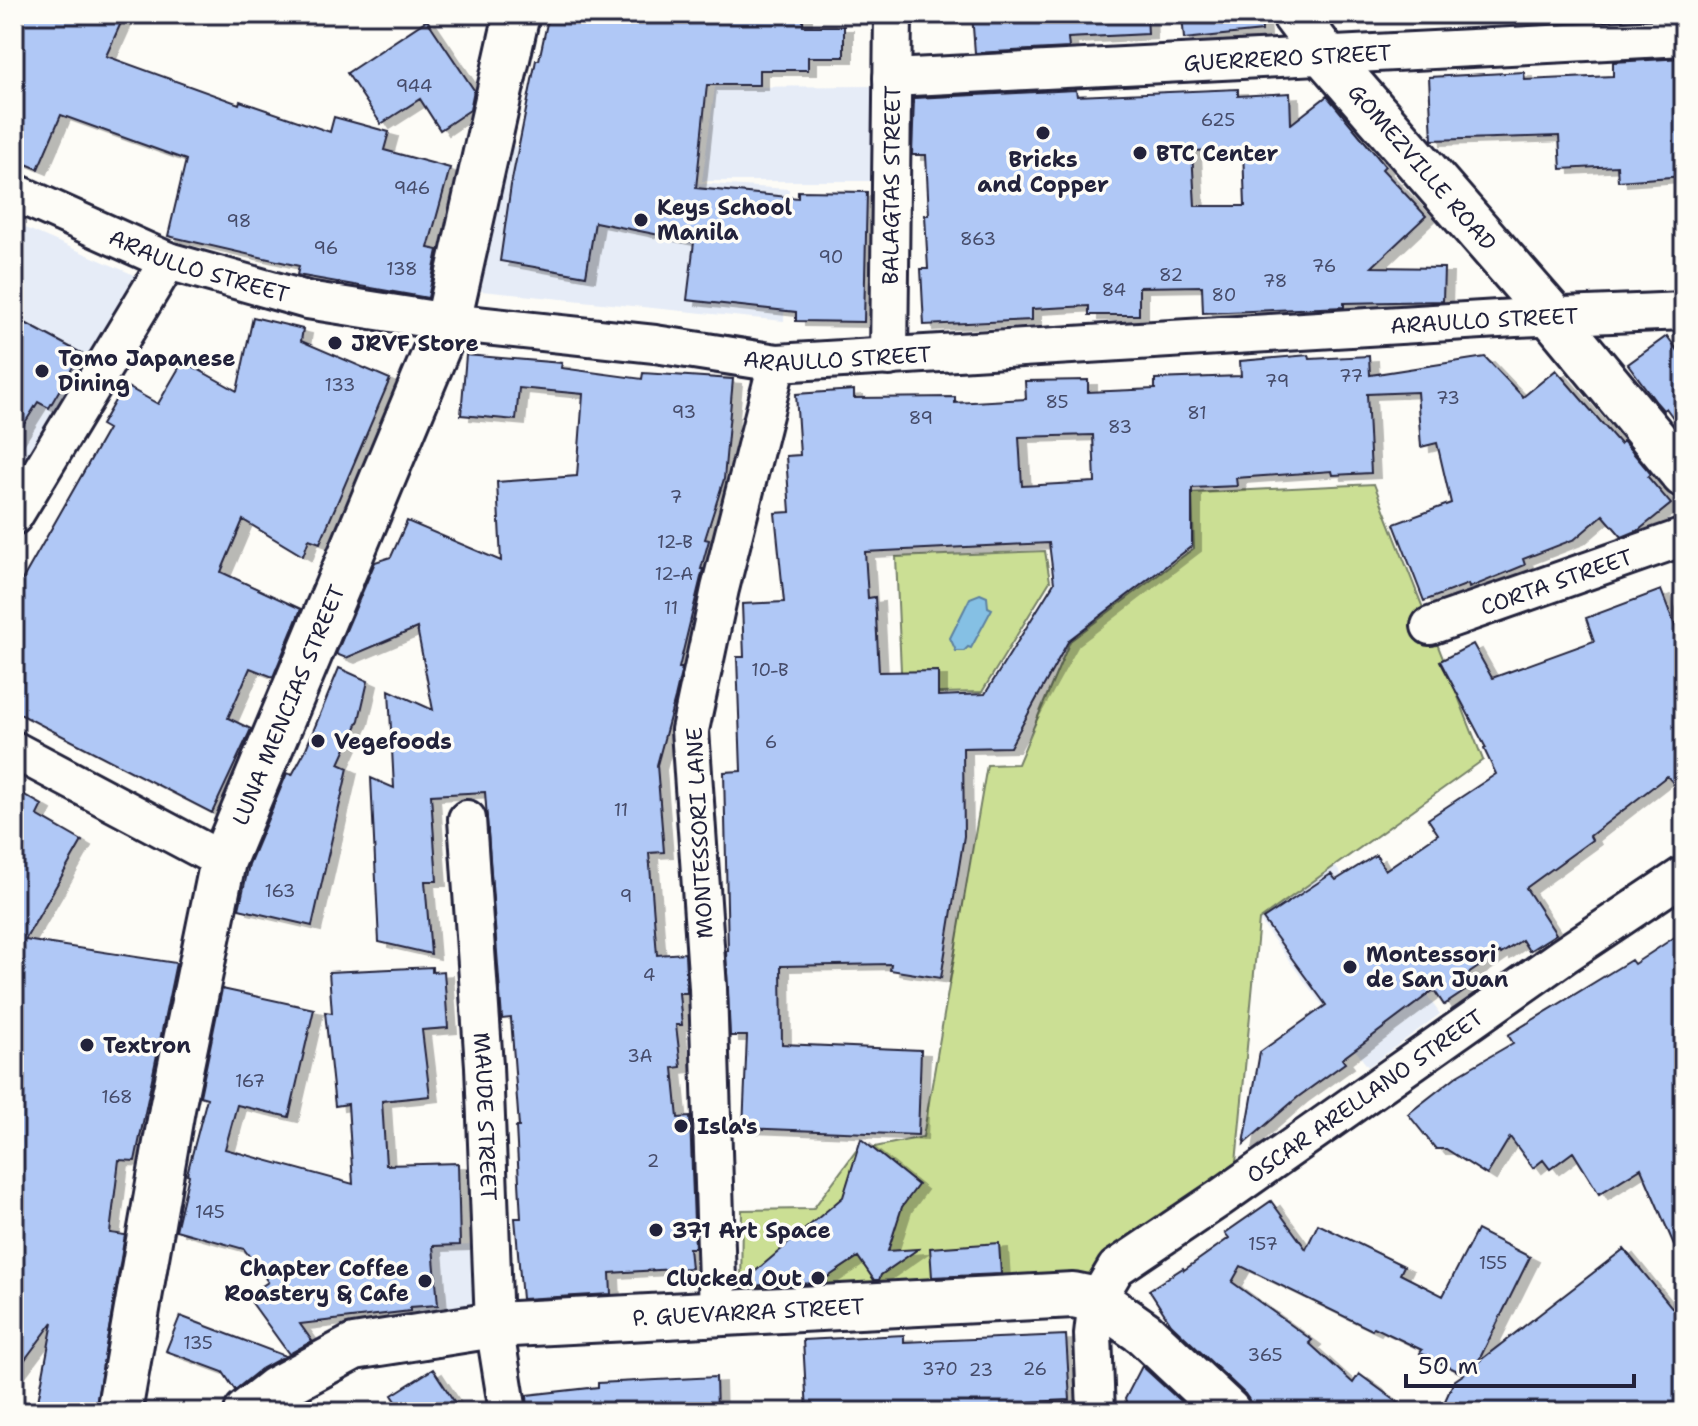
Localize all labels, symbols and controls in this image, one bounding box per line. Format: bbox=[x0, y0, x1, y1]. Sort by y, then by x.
street label: GUERRERO STREET bbox=[1183, 38, 1393, 78]
house number: 944 bbox=[396, 74, 432, 98]
street label: GOMEZVILLE ROAD bbox=[1342, 78, 1503, 257]
street label: BALAGTAS STREET bbox=[876, 85, 907, 285]
house number: 625 bbox=[1201, 108, 1235, 132]
marker: Bricks and Copper bbox=[1034, 124, 1052, 142]
place label: BTC Center bbox=[1156, 139, 1279, 168]
marker: BTC Center bbox=[1131, 144, 1149, 162]
place label: Bricks and Copper bbox=[977, 145, 1109, 199]
house number: 946 bbox=[394, 176, 430, 200]
place label: Keys School Manila bbox=[657, 193, 792, 247]
house number: 98 bbox=[227, 209, 251, 233]
marker: Keys School Manila bbox=[632, 211, 650, 229]
street label: ARAULLO STREET bbox=[104, 222, 293, 309]
house number: 863 bbox=[960, 227, 996, 251]
house number: 96 bbox=[314, 236, 338, 260]
house number: 90 bbox=[819, 245, 843, 269]
house number: 76 bbox=[1312, 254, 1336, 278]
house number: 138 bbox=[386, 257, 418, 281]
house number: 82 bbox=[1159, 263, 1183, 287]
house number: 78 bbox=[1263, 269, 1287, 293]
house number: 84 bbox=[1102, 278, 1126, 302]
house number: 80 bbox=[1212, 283, 1236, 307]
street label: ARAULLO STREET bbox=[1389, 301, 1579, 341]
place label: JRVF Store bbox=[351, 329, 479, 358]
marker: JRVF Store bbox=[326, 334, 344, 352]
street label: ARAULLO STREET bbox=[741, 340, 933, 378]
place label: Tomo Japanese Dining bbox=[58, 344, 235, 398]
marker: Tomo Japanese Dining bbox=[33, 362, 51, 380]
house number: 77 bbox=[1339, 364, 1363, 388]
house number: 79 bbox=[1265, 369, 1289, 393]
house number: 133 bbox=[325, 373, 355, 397]
house number: 73 bbox=[1436, 386, 1460, 410]
house number: 85 bbox=[1045, 390, 1069, 414]
house number: 93 bbox=[672, 400, 696, 424]
house number: 81 bbox=[1187, 401, 1207, 425]
house number: 89 bbox=[909, 406, 933, 430]
house number: 83 bbox=[1108, 415, 1132, 439]
house number: 7 bbox=[670, 485, 682, 509]
house number: 12-B bbox=[657, 530, 693, 554]
street label: CORTA STREET bbox=[1477, 542, 1637, 622]
house number: 12-A bbox=[655, 562, 693, 586]
street label: LUNA MENCIAS STREET bbox=[226, 580, 352, 830]
house number: 11 bbox=[664, 596, 678, 620]
house number: 10-B bbox=[751, 658, 789, 682]
street label: MONTESSORI LANE bbox=[679, 726, 720, 940]
place label: Vegefoods bbox=[334, 727, 452, 756]
house number: 6 bbox=[765, 730, 777, 754]
marker: Vegefoods bbox=[309, 732, 327, 750]
house number: 11 bbox=[614, 798, 628, 822]
house number: 163 bbox=[265, 879, 295, 903]
house number: 9 bbox=[620, 884, 632, 908]
place label: Montessori de San Juan bbox=[1366, 940, 1509, 994]
marker: Montessori de San Juan bbox=[1341, 958, 1359, 976]
house number: 4 bbox=[643, 963, 655, 987]
street label: OSCAR ARELLANO STREET bbox=[1241, 1003, 1489, 1190]
place label: Textron bbox=[103, 1031, 191, 1060]
street label: MAUDE STREET bbox=[467, 1031, 503, 1202]
marker: Textron bbox=[78, 1036, 96, 1054]
house number: 3A bbox=[627, 1044, 653, 1068]
house number: 167 bbox=[235, 1069, 265, 1093]
house number: 168 bbox=[101, 1085, 133, 1109]
place label: Isla's bbox=[697, 1112, 758, 1141]
marker: Isla's bbox=[672, 1117, 690, 1135]
house number: 2 bbox=[647, 1149, 659, 1173]
house number: 145 bbox=[195, 1200, 225, 1224]
place label: 371 Art Space bbox=[672, 1216, 831, 1245]
marker: 371 Art Space bbox=[647, 1221, 665, 1239]
house number: 157 bbox=[1248, 1232, 1278, 1256]
house number: 155 bbox=[1479, 1251, 1507, 1275]
place label: Chapter Coffee Roastery & Cafe bbox=[224, 1254, 409, 1308]
place label: Clucked Out bbox=[666, 1264, 802, 1293]
marker: Clucked Out bbox=[809, 1269, 827, 1287]
marker: Chapter Coffee Roastery & Cafe bbox=[416, 1272, 434, 1290]
street label: P. GUEVARRA STREET bbox=[632, 1292, 866, 1333]
house number: 135 bbox=[183, 1331, 213, 1355]
scale bar bbox=[1406, 1338, 1634, 1388]
house number: 365 bbox=[1247, 1343, 1283, 1367]
text: 50 m bbox=[1418, 1350, 1478, 1382]
house number: 370 bbox=[922, 1357, 958, 1381]
house number: 26 bbox=[1023, 1357, 1047, 1381]
house number: 23 bbox=[969, 1358, 993, 1382]

